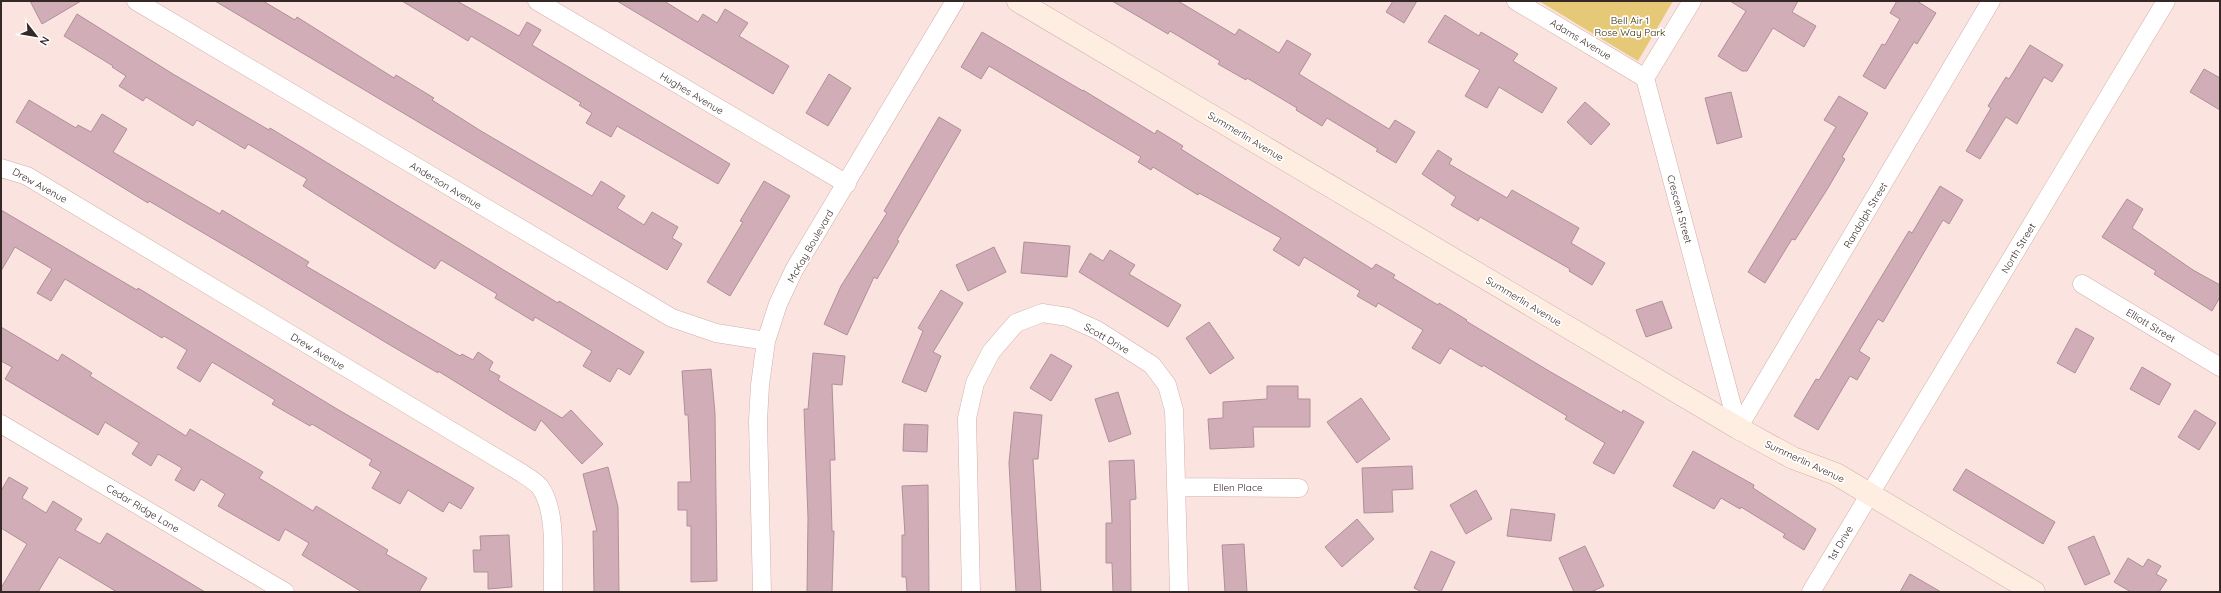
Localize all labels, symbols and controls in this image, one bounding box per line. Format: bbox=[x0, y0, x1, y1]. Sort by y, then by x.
park label: Bell Air 1 Rose Way Park bbox=[1595, 14, 1665, 39]
north arrow bbox=[16, 16, 56, 56]
street label: Adams Avenue bbox=[1548, 16, 1614, 63]
text: N bbox=[36, 34, 53, 48]
street label: Hughes Avenue bbox=[658, 69, 726, 118]
street label: Summerlin Avenue bbox=[1205, 109, 1286, 164]
street label: Anderson Avenue bbox=[408, 159, 484, 212]
street label: Drew Avenue bbox=[10, 165, 70, 206]
street label: Crescent Street bbox=[1664, 173, 1695, 245]
street label: Randolph Street bbox=[1841, 179, 1891, 251]
street label: McKay Boulevard bbox=[784, 208, 836, 285]
street label: North Street bbox=[1998, 220, 2039, 276]
street label: Summerlin Avenue bbox=[1483, 274, 1564, 329]
street label: Elliott Street bbox=[2124, 306, 2178, 346]
street label: Scott Drive bbox=[1082, 320, 1132, 357]
street label: Drew Avenue bbox=[288, 330, 347, 373]
street label: Summerlin Avenue bbox=[1763, 437, 1847, 486]
street label: Cedar Ridge Lane bbox=[104, 481, 182, 536]
street label: Ellen Place bbox=[1213, 481, 1263, 494]
street label: 1st Drive bbox=[1825, 523, 1856, 563]

